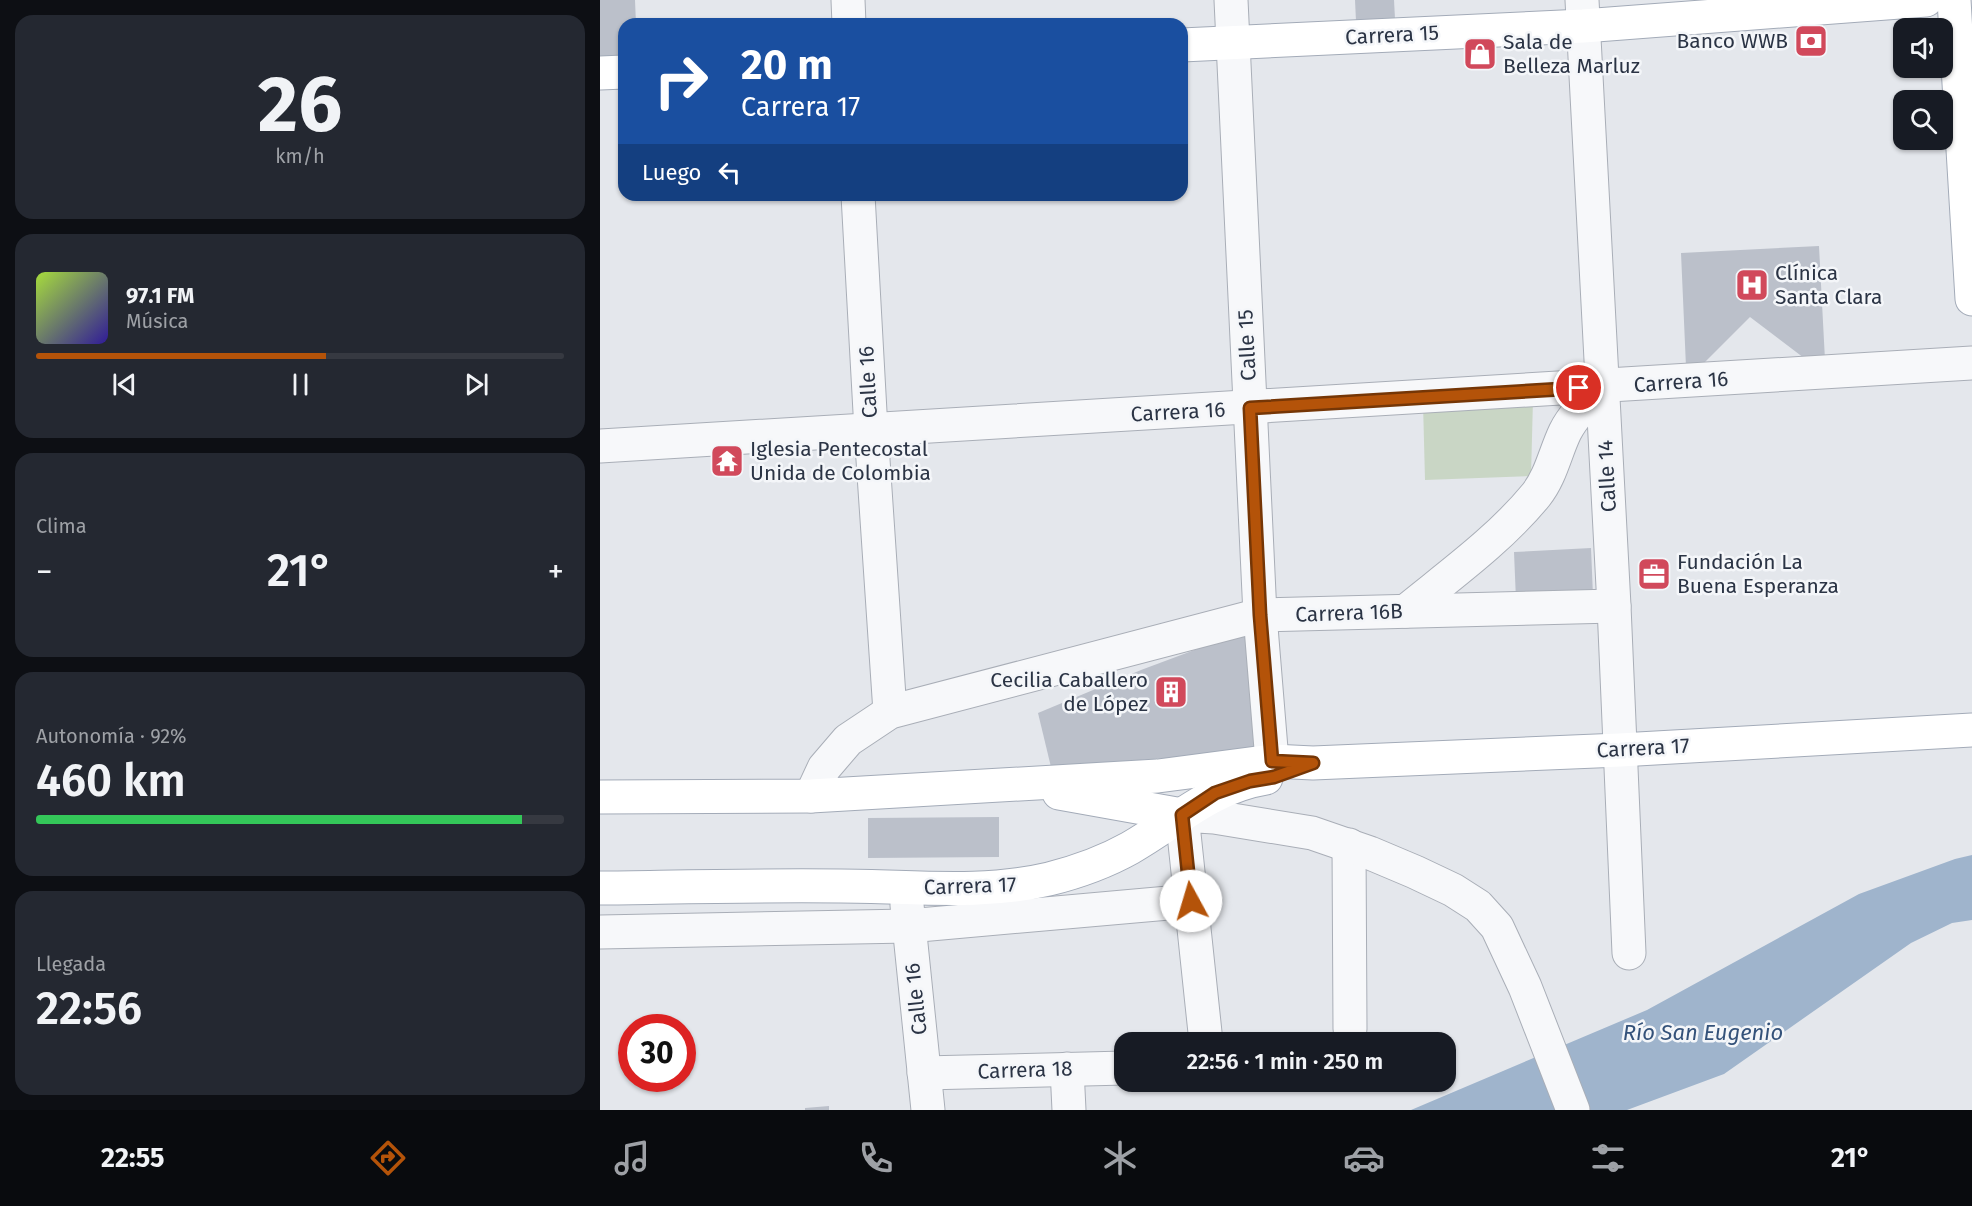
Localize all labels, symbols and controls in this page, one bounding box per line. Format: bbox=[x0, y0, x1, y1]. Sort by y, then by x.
map controls bbox=[1893, 18, 1953, 150]
button: sound bbox=[1893, 18, 1953, 78]
street label: Carrera 15 bbox=[1344, 20, 1440, 50]
bank icon: Banco WWB bbox=[1793, 23, 1829, 59]
place label: Banco WWB bbox=[1677, 28, 1788, 54]
place label: Sala de Belleza Marluz bbox=[1503, 29, 1640, 79]
shop icon: Sala de Belleza Marluz bbox=[1462, 36, 1498, 72]
text: 20 m bbox=[741, 40, 833, 90]
icon: right bbox=[642, 42, 720, 120]
text: 26 bbox=[258, 58, 342, 152]
button: search bbox=[1893, 90, 1953, 150]
text: Carrera 17 bbox=[741, 91, 860, 123]
text: km/h bbox=[275, 144, 325, 168]
icon: left bbox=[713, 156, 746, 189]
text: Luego bbox=[642, 159, 701, 186]
place label: Clínica Santa Clara bbox=[1775, 260, 1882, 310]
hospital icon: Clínica Santa Clara bbox=[1734, 267, 1770, 303]
text: 97.1 FM bbox=[126, 282, 194, 309]
text: Música bbox=[126, 309, 188, 333]
street label: Calle 15 bbox=[1232, 309, 1262, 381]
street label: Calle 16 bbox=[853, 345, 883, 419]
pin bbox=[1553, 362, 1604, 413]
street label: Carrera 16 bbox=[1633, 366, 1729, 398]
icon: previous bbox=[108, 368, 141, 401]
icon: pause bbox=[284, 368, 317, 401]
icon: next bbox=[460, 368, 493, 401]
icon: arrive bbox=[1562, 371, 1595, 404]
street label: Carrera 16 bbox=[1130, 397, 1226, 427]
place label: Iglesia Pentecostal Unida de Colombia bbox=[750, 436, 931, 486]
street label: Calle 14 bbox=[1592, 439, 1622, 513]
temple icon: Iglesia Pentecostal Unida de Colombia bbox=[709, 443, 745, 479]
text: Clima bbox=[36, 514, 87, 538]
text: 21° bbox=[267, 544, 333, 598]
place label: Fundación La Buena Esperanza bbox=[1677, 549, 1839, 599]
text: − bbox=[36, 552, 53, 592]
text: + bbox=[548, 552, 564, 592]
office icon: Fundación La Buena Esperanza bbox=[1636, 556, 1672, 592]
street label: Carrera 16B bbox=[1295, 598, 1403, 628]
place label: Cecilia Caballero de López bbox=[990, 667, 1148, 717]
building icon: Cecilia Caballero de López bbox=[1153, 674, 1189, 710]
text: Autonomía · 92% bbox=[36, 724, 187, 748]
street label: Carrera 17 bbox=[1596, 733, 1690, 763]
text: 460 km bbox=[36, 754, 186, 808]
position arrow bbox=[1159, 869, 1223, 933]
street label: Carrera 17 bbox=[923, 871, 1017, 901]
text: Llegada bbox=[36, 952, 106, 976]
street label: Calle 16 bbox=[899, 962, 933, 1036]
text: 22:56 bbox=[36, 982, 142, 1036]
speed limit sign: 30 bbox=[618, 1014, 696, 1092]
water label: Río San Eugenio bbox=[1623, 1019, 1783, 1046]
text: 22:56 · 1 min · 250 m bbox=[1187, 1048, 1383, 1075]
street label: Carrera 18 bbox=[977, 1055, 1073, 1085]
icon: directions bbox=[367, 1137, 409, 1179]
icon: music bbox=[611, 1137, 653, 1179]
icon: phone bbox=[855, 1137, 897, 1179]
icon: climate bbox=[1099, 1137, 1141, 1179]
icon: car bbox=[1343, 1137, 1385, 1179]
icon: filters bbox=[1587, 1137, 1629, 1179]
text: 22:55 bbox=[101, 1142, 164, 1174]
text: 21° bbox=[1831, 1142, 1871, 1174]

